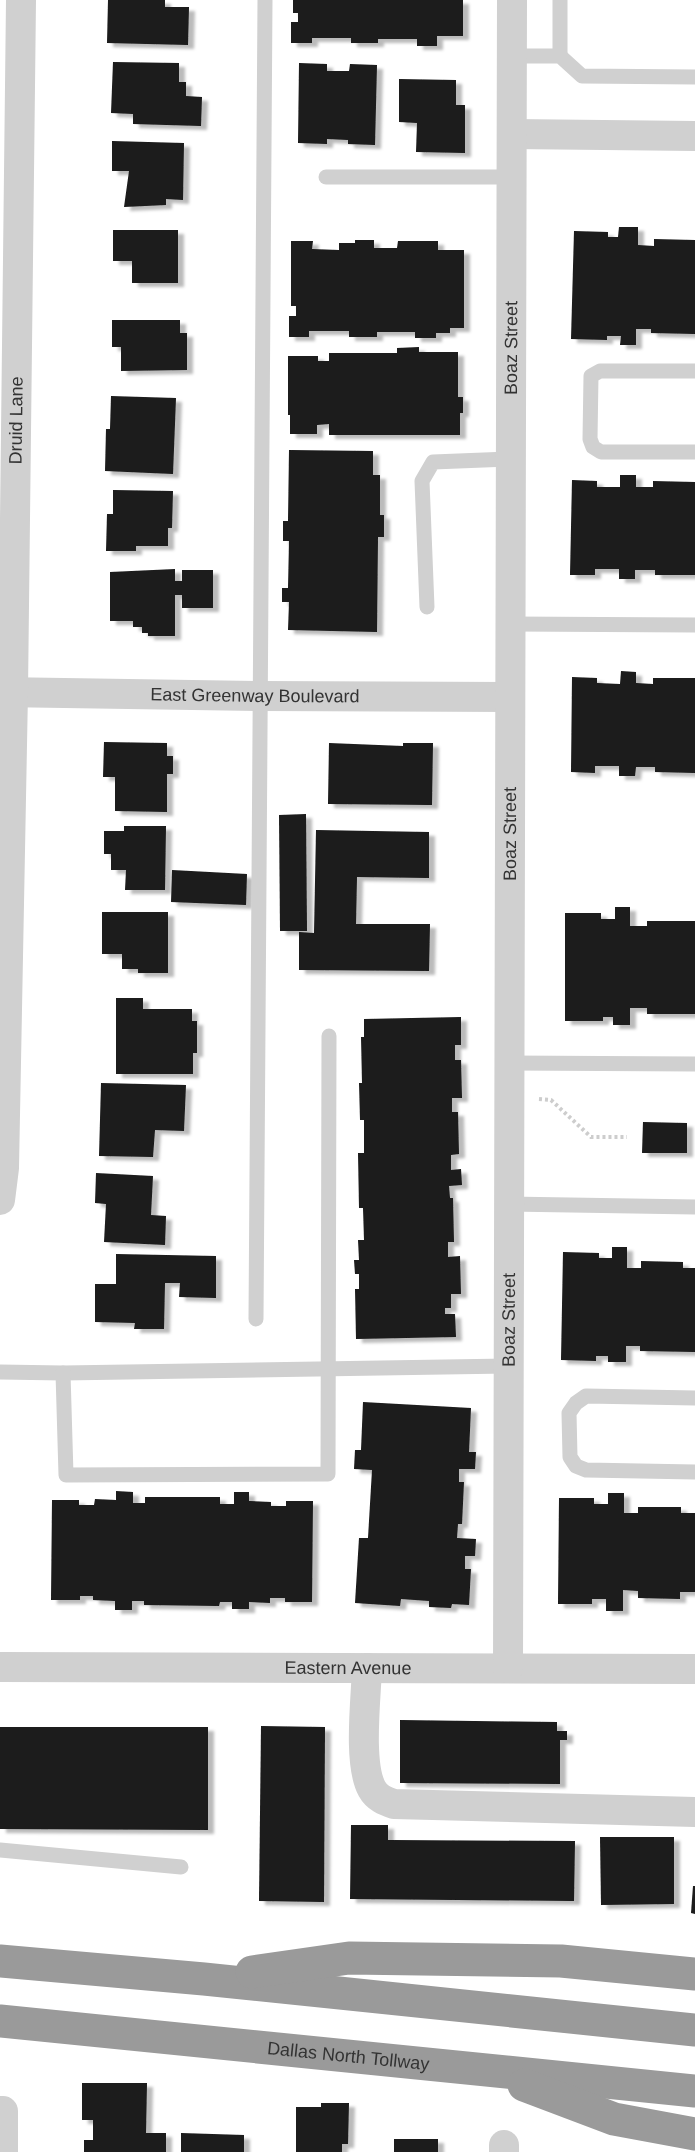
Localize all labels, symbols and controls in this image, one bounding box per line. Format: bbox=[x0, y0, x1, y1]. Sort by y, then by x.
street label: Boaz Street bbox=[501, 301, 521, 395]
street label: Druid Lane bbox=[6, 376, 27, 465]
street label: East Greenway Boulevard bbox=[150, 684, 360, 706]
street label: Boaz Street bbox=[500, 787, 520, 881]
street label: Boaz Street bbox=[499, 1273, 519, 1367]
street label: Eastern Avenue bbox=[285, 1658, 411, 1678]
street label: Dallas North Tollway bbox=[266, 2038, 430, 2074]

